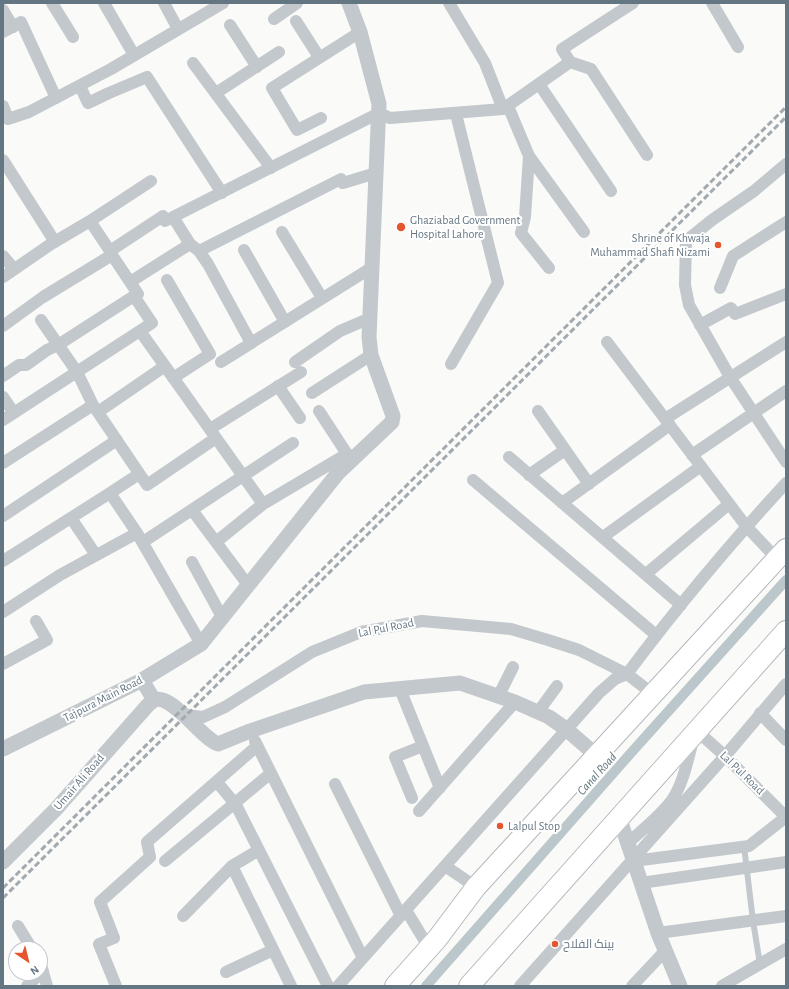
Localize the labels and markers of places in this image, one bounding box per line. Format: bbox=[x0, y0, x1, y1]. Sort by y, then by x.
place label: Ghaziabad Government Hospital Lahore bbox=[410, 213, 520, 241]
marker: Ghaziabad Government Hospital Lahore bbox=[395, 221, 407, 233]
place label: Shrine of Khwaja Muhammad Shafi Nizami bbox=[590, 231, 710, 259]
marker: Shrine of Khwaja Muhammad Shafi Nizami bbox=[713, 240, 723, 250]
place label: Lalpul Stop bbox=[508, 819, 560, 833]
marker: Lalpul Stop bbox=[495, 821, 505, 831]
place label: بینک الفلاح bbox=[563, 937, 614, 951]
marker: بینک الفلاح bbox=[550, 939, 560, 949]

